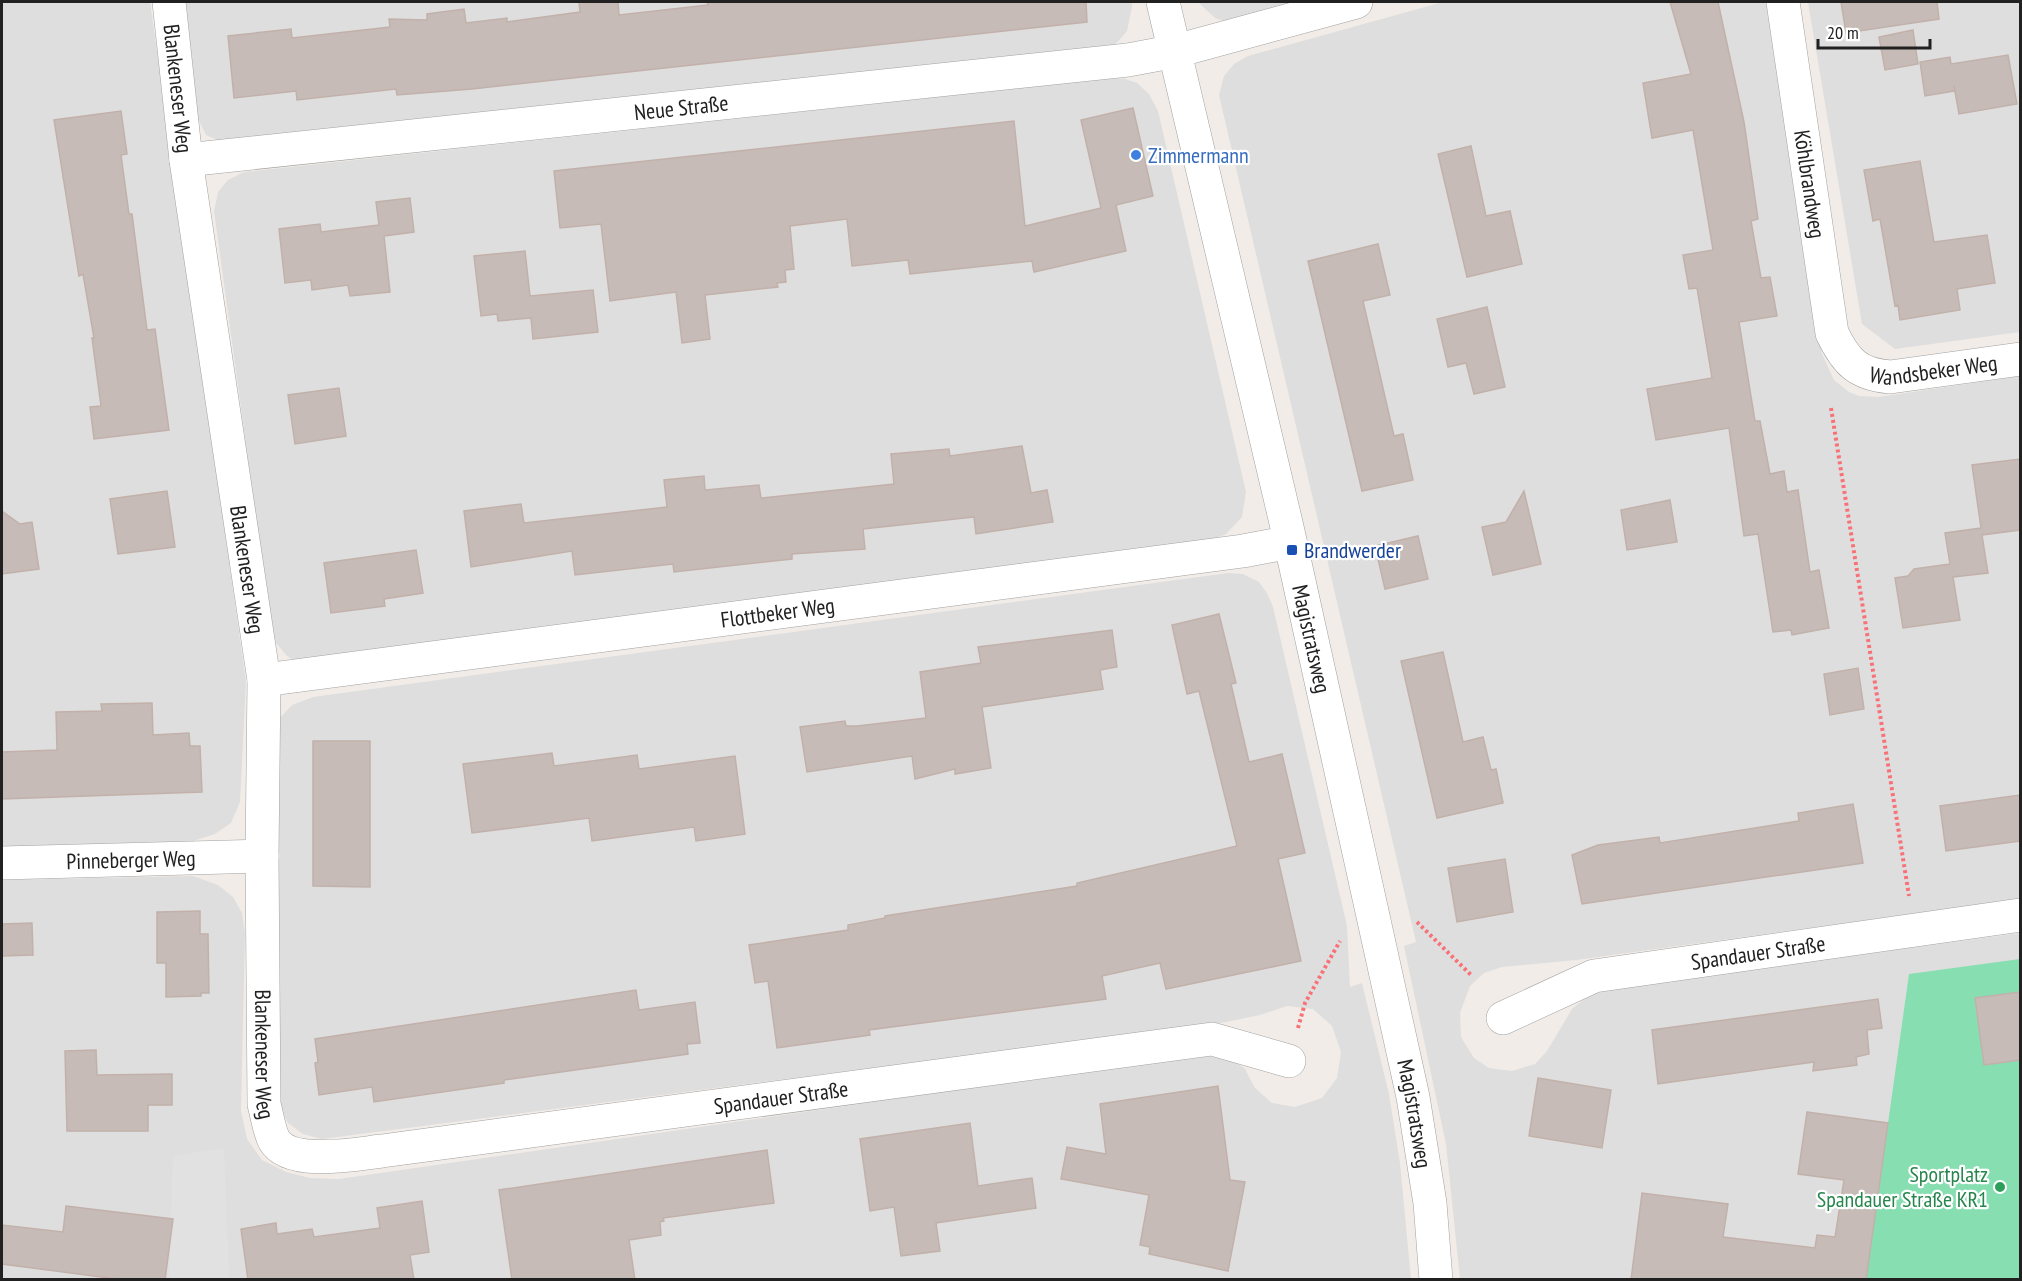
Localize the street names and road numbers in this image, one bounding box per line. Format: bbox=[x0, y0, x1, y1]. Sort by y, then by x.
street label: Blankeneser Weg bbox=[157, 23, 199, 154]
street label: Neue Straße bbox=[633, 89, 730, 126]
street label: Köhlbrandweg bbox=[1788, 128, 1832, 240]
street label: Wandsbeker Weg bbox=[1867, 348, 1999, 391]
street label: Blankeneser Weg bbox=[224, 503, 271, 636]
street label: Magistratsweg bbox=[1286, 582, 1337, 696]
street label: Flottbeker Weg bbox=[719, 591, 836, 634]
street label: Pinneberger Weg bbox=[66, 844, 196, 875]
street label: Spandauer Straße bbox=[1689, 929, 1827, 976]
street label: Blankeneser Weg bbox=[249, 989, 281, 1122]
street label: Magistratsweg bbox=[1391, 1057, 1438, 1170]
street label: Spandauer Straße bbox=[712, 1074, 850, 1120]

